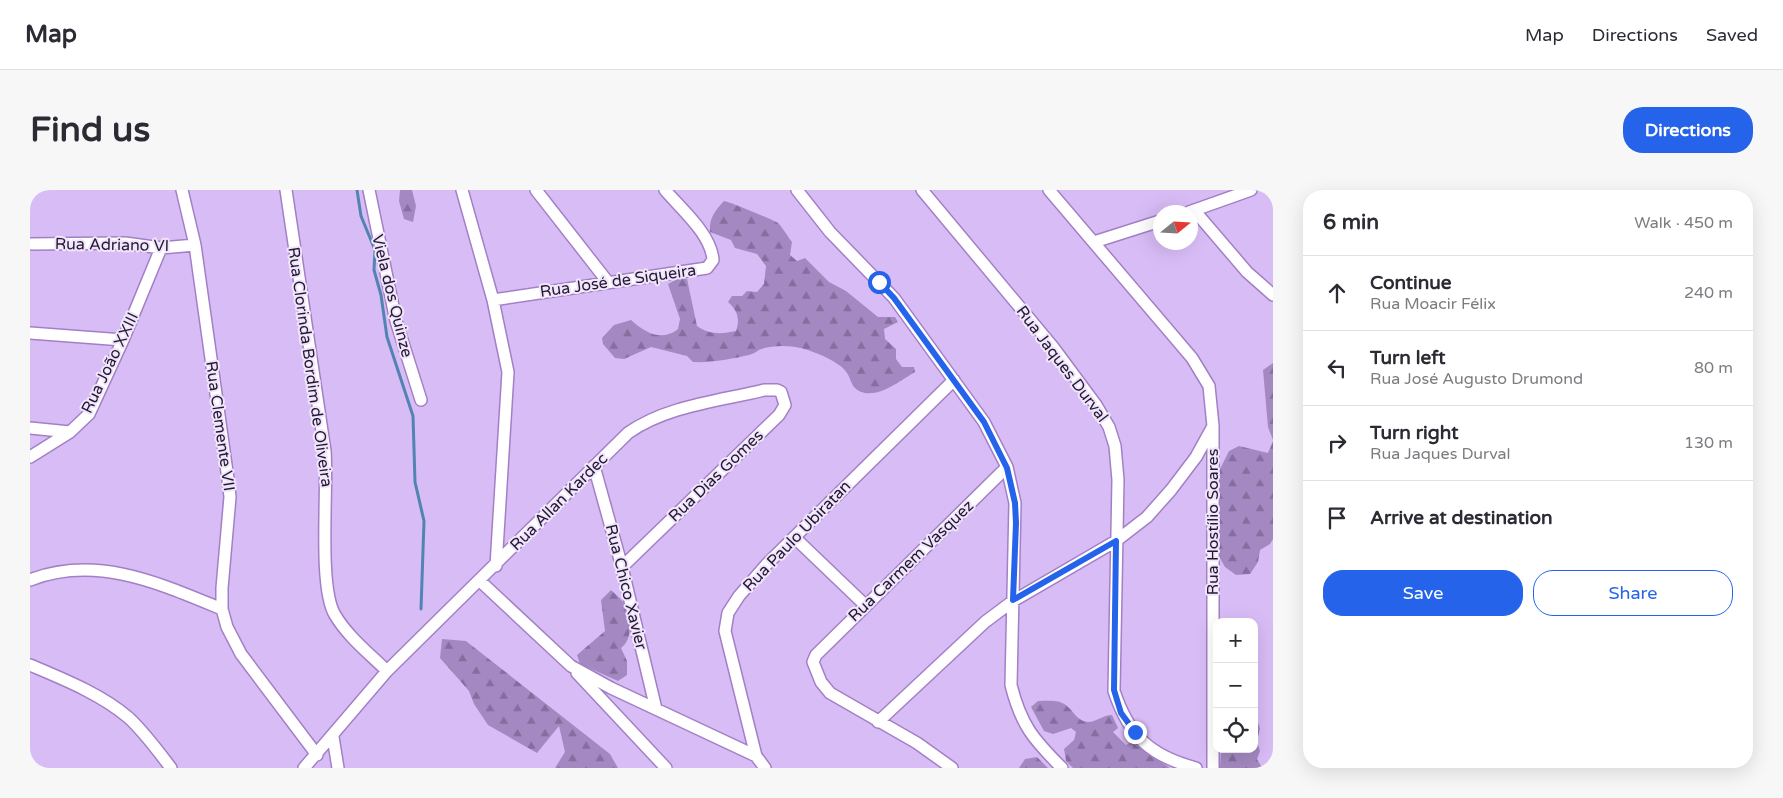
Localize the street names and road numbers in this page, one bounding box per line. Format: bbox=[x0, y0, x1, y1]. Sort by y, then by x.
street label: Viela dos Quinze bbox=[367, 232, 417, 360]
street label: Rua Adriano VI bbox=[55, 234, 169, 256]
street label: Rua Clorinda Bordim de Oliveira bbox=[283, 246, 337, 488]
street label: Rua José de Siqueira bbox=[539, 260, 697, 302]
street label: Rua Jaques Durval bbox=[1012, 302, 1112, 426]
street label: Rua João XXIII bbox=[77, 309, 143, 417]
street label: Rua Clemente VII bbox=[201, 360, 239, 492]
street label: Rua Dias Gomes bbox=[664, 426, 768, 526]
street label: Rua Allan Kardec bbox=[506, 449, 612, 555]
street label: Rua Hostílio Soares bbox=[1203, 449, 1223, 595]
street label: Rua Paulo Ubiratan bbox=[739, 476, 855, 596]
street label: Rua Carmem Vasquez bbox=[844, 496, 978, 626]
street label: Rua Chico Xavier bbox=[601, 522, 651, 653]

